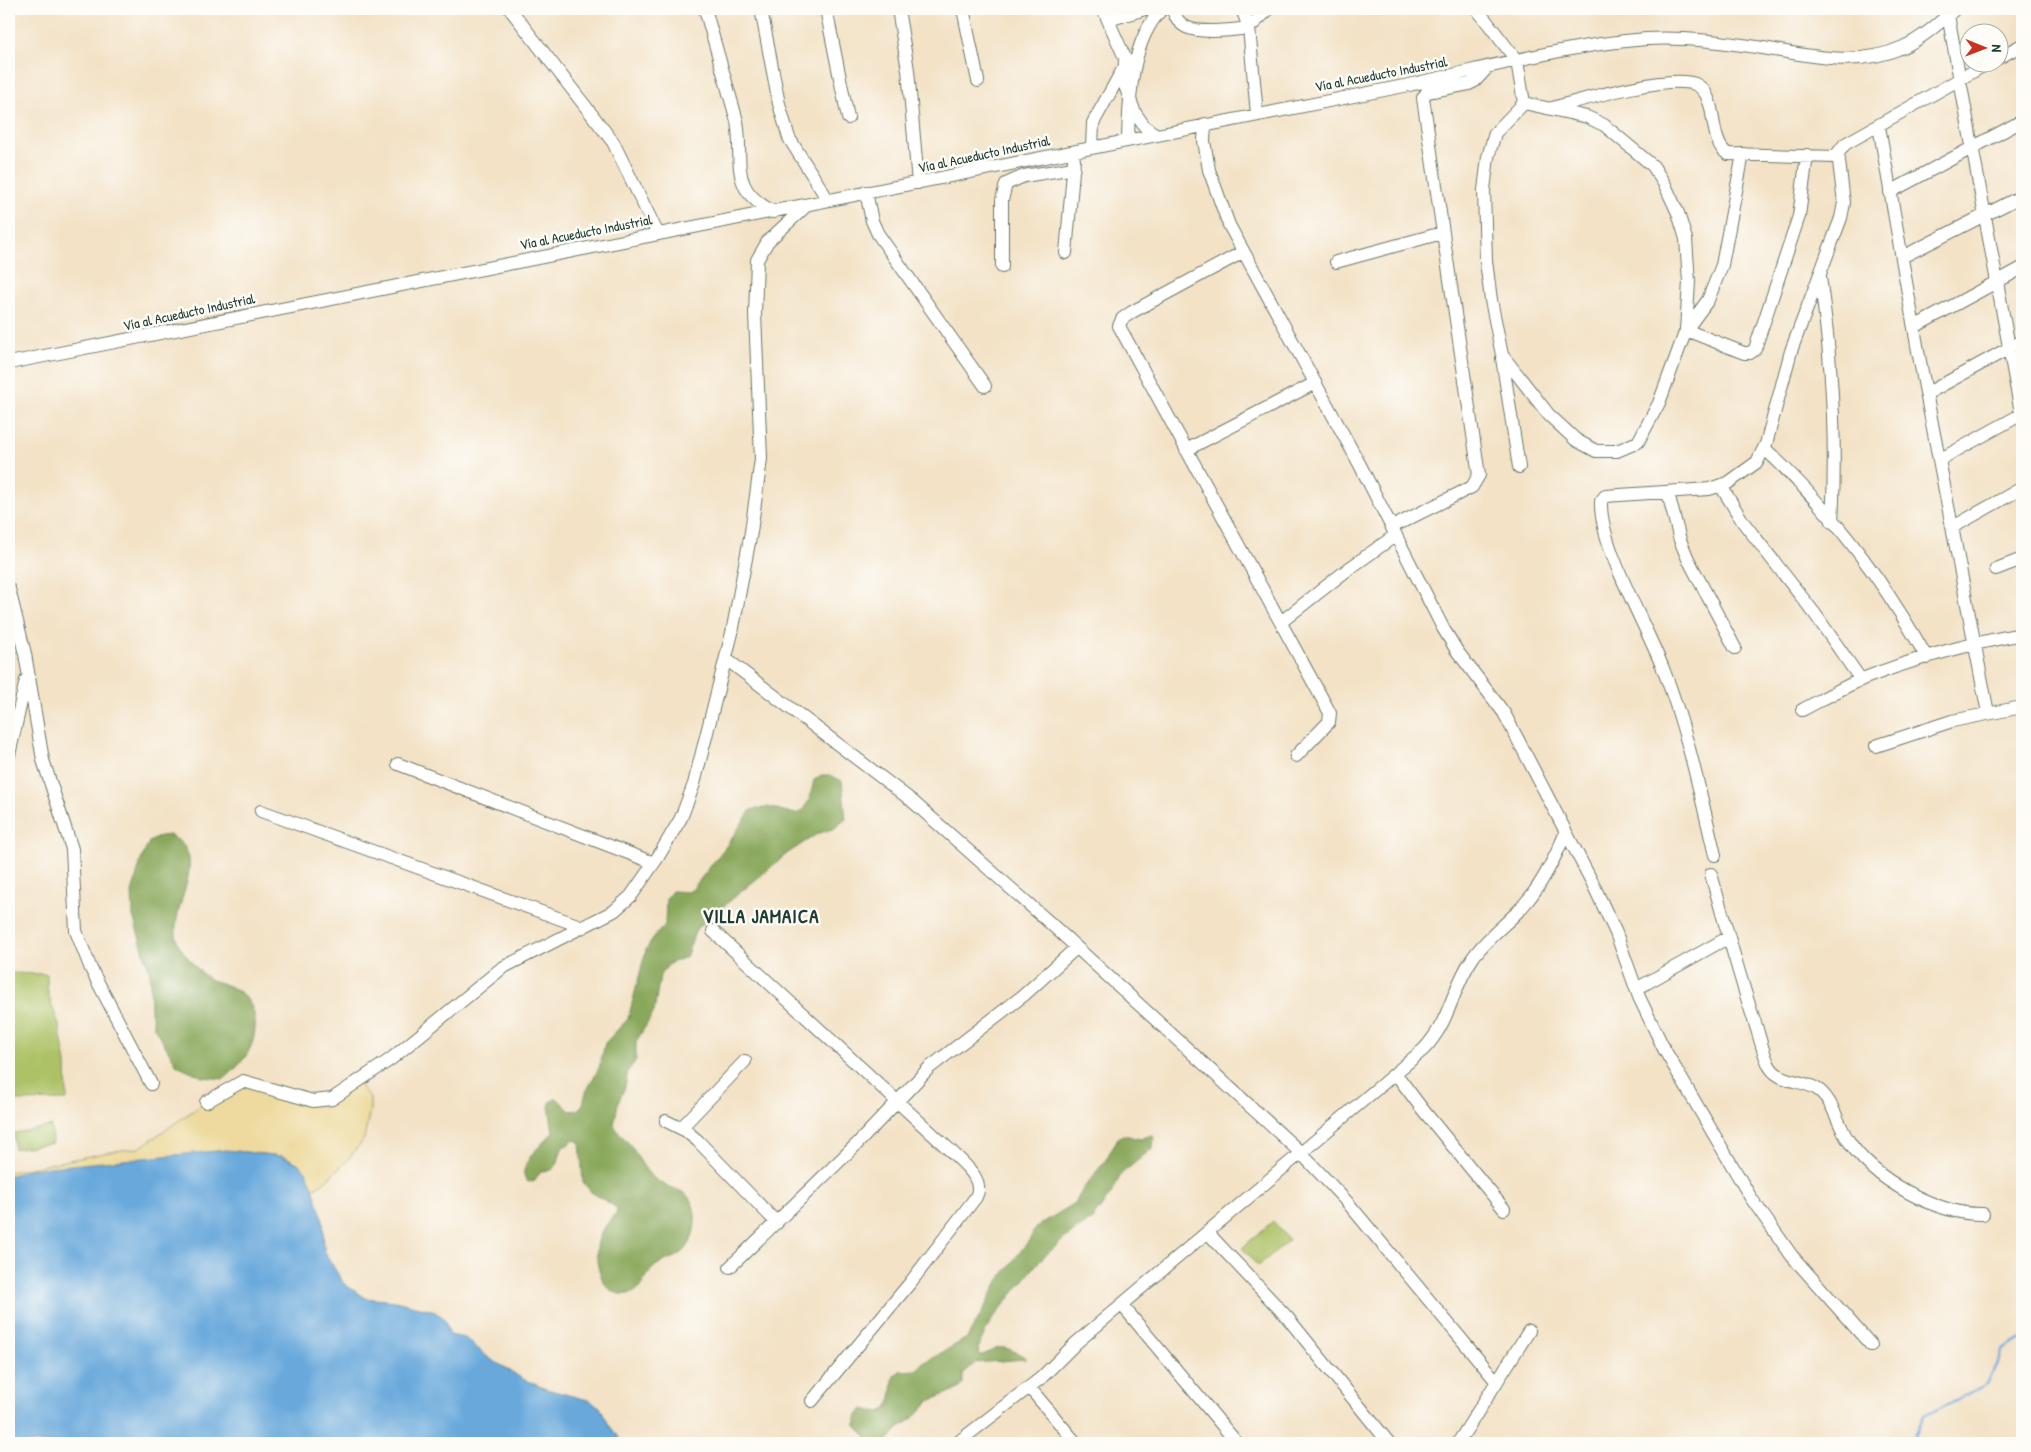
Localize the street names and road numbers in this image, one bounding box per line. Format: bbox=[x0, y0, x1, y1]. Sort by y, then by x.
street label: Vía al Acueducto Industrial bbox=[1313, 51, 1449, 96]
street label: Vía al Acueducto Industrial bbox=[916, 130, 1052, 177]
street label: Vía al Acueducto Industrial bbox=[518, 209, 654, 254]
street label: Vía al Acueducto Industrial bbox=[121, 288, 257, 335]

